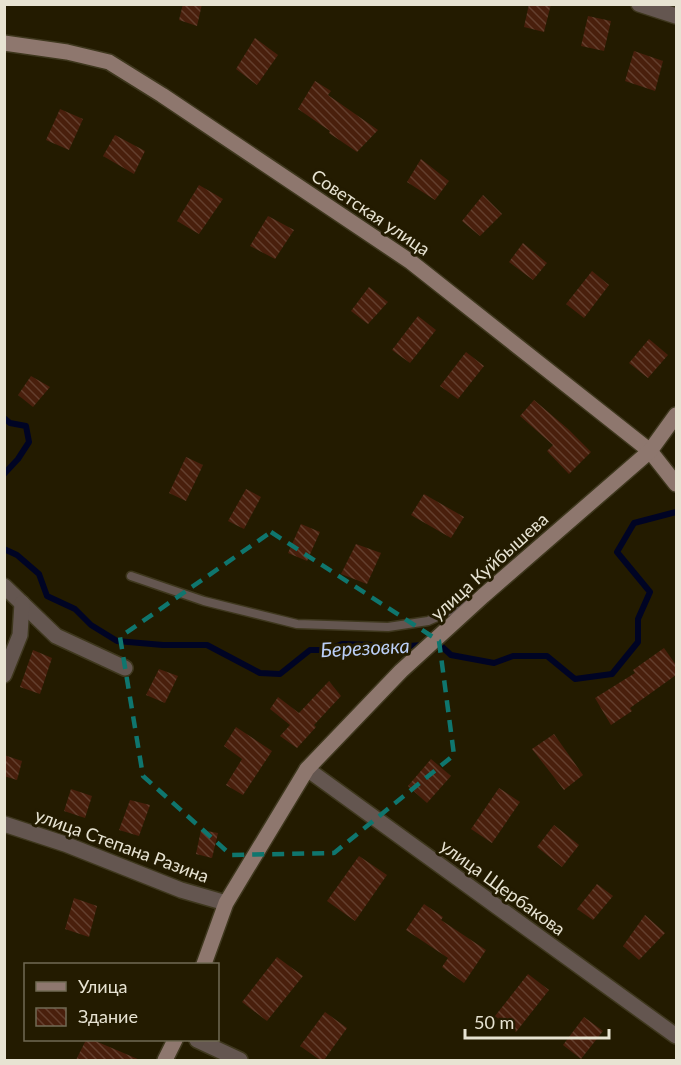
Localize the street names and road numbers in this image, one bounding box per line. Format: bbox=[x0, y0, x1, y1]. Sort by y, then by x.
street label: Советская улица bbox=[307, 164, 435, 260]
street label: улица Куйбышева bbox=[426, 508, 552, 624]
street label: улица Степана Разина bbox=[32, 803, 212, 887]
street label: улица Щербакова bbox=[436, 834, 570, 940]

